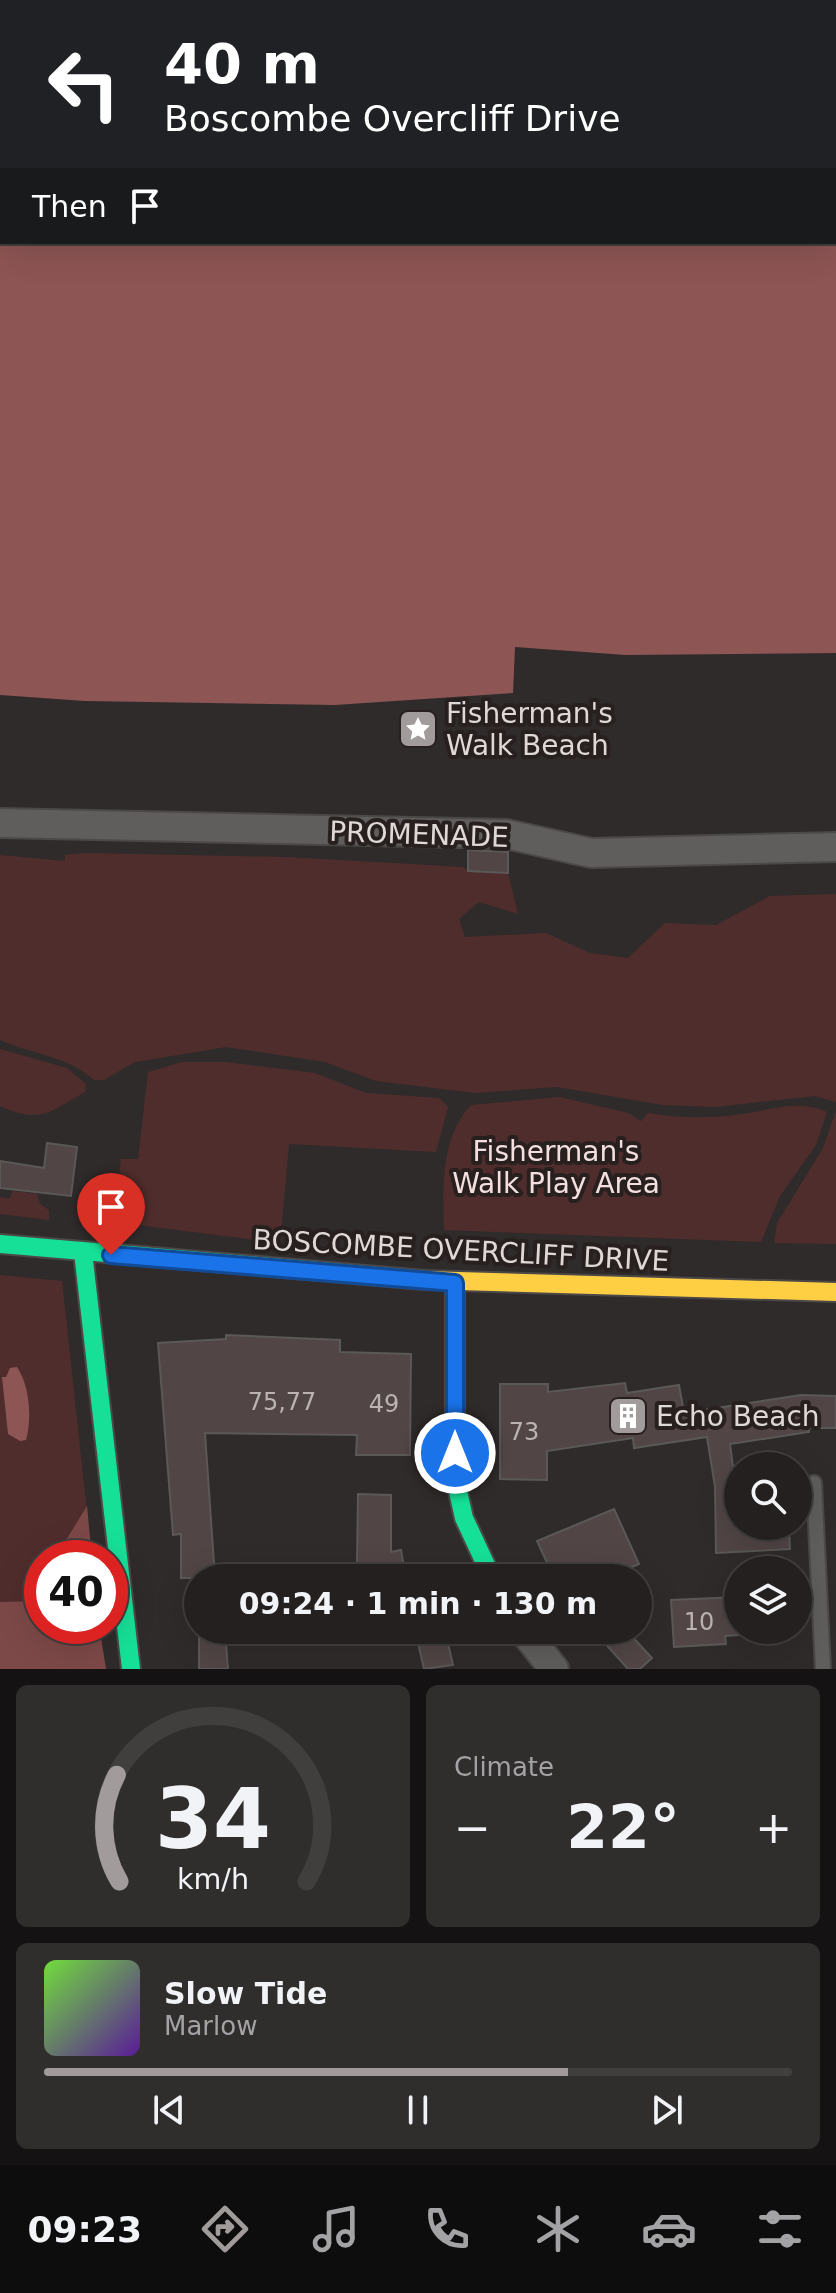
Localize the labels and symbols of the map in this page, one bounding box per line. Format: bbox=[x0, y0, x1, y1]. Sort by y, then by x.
place label: Fisherman's Walk Beach bbox=[446, 697, 613, 762]
place icon: Fisherman's Walk Beach bbox=[397, 708, 439, 750]
street label: PROMENADE bbox=[329, 815, 509, 854]
park label: Fisherman's Walk Play Area bbox=[452, 1135, 660, 1200]
pin bbox=[77, 1173, 145, 1255]
street label: BOSCOMBE OVERCLIFF DRIVE bbox=[252, 1223, 670, 1278]
house number: 75,77 bbox=[248, 1388, 316, 1416]
house number: 49 bbox=[369, 1390, 399, 1418]
building icon: Echo Beach bbox=[607, 1395, 649, 1437]
place label: Echo Beach bbox=[656, 1400, 820, 1433]
position arrow bbox=[413, 1411, 497, 1495]
house number: 73 bbox=[509, 1418, 539, 1446]
speed limit sign: 40 bbox=[24, 1540, 128, 1644]
house number: 10 bbox=[684, 1608, 714, 1636]

